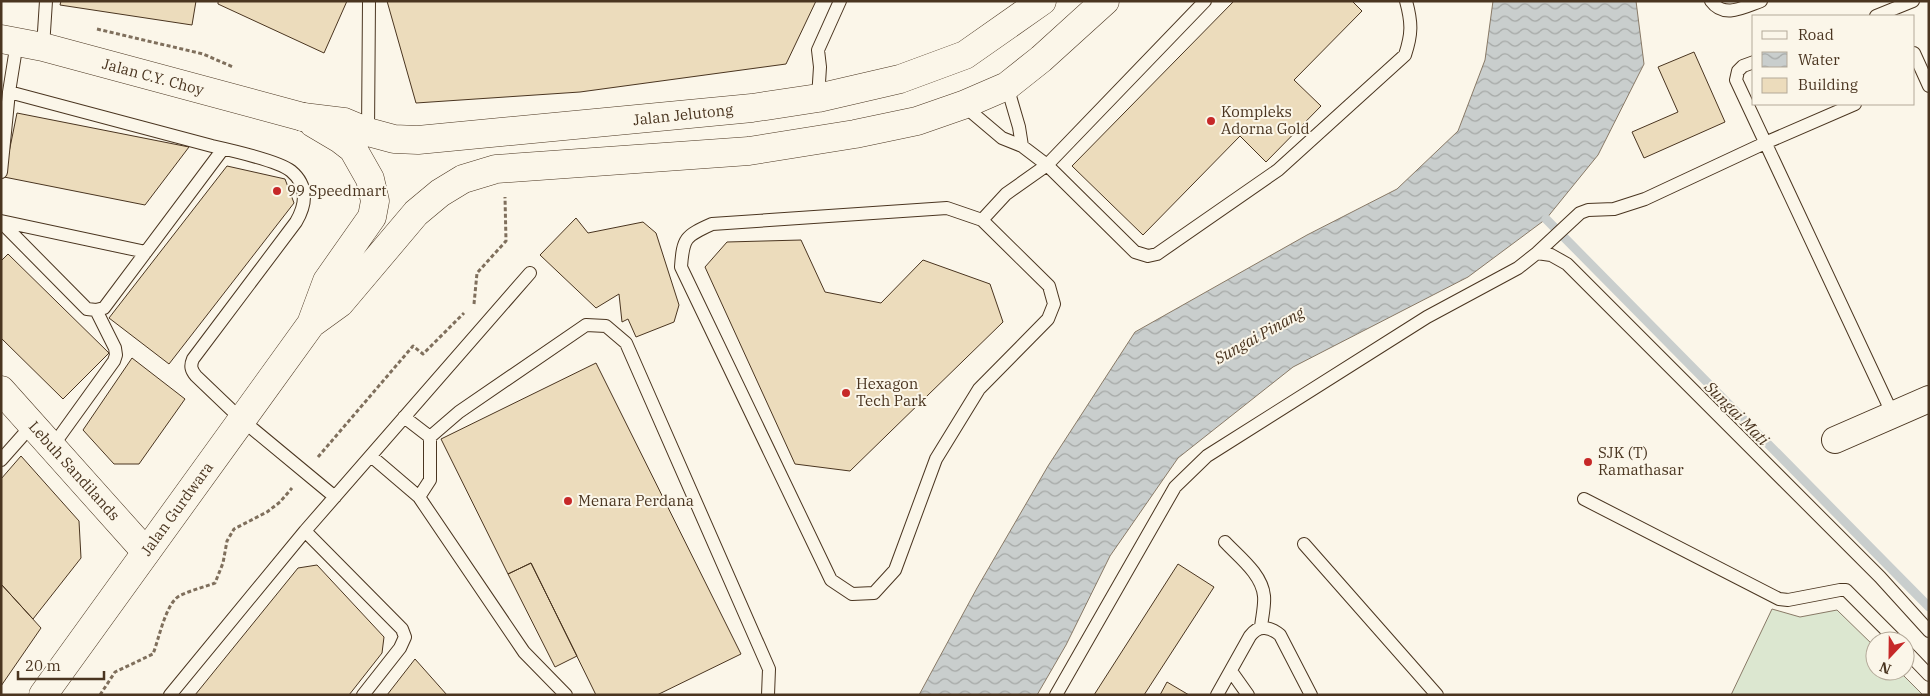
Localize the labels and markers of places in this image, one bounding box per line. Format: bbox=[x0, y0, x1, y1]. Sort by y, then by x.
place label: Kompleks Adorna Gold bbox=[1221, 102, 1310, 138]
marker: Kompleks Adorna Gold bbox=[1205, 115, 1217, 127]
place label: 99 Speedmart bbox=[287, 181, 387, 200]
marker: 99 Speedmart bbox=[271, 185, 283, 197]
place label: Hexagon Tech Park bbox=[856, 374, 927, 410]
marker: Hexagon Tech Park bbox=[840, 387, 852, 399]
place label: SJK (T) Ramathasar bbox=[1598, 443, 1684, 479]
marker: SJK (T) Ramathasar bbox=[1582, 456, 1594, 468]
place label: Menara Perdana bbox=[578, 491, 694, 510]
marker: Menara Perdana bbox=[562, 495, 574, 507]

